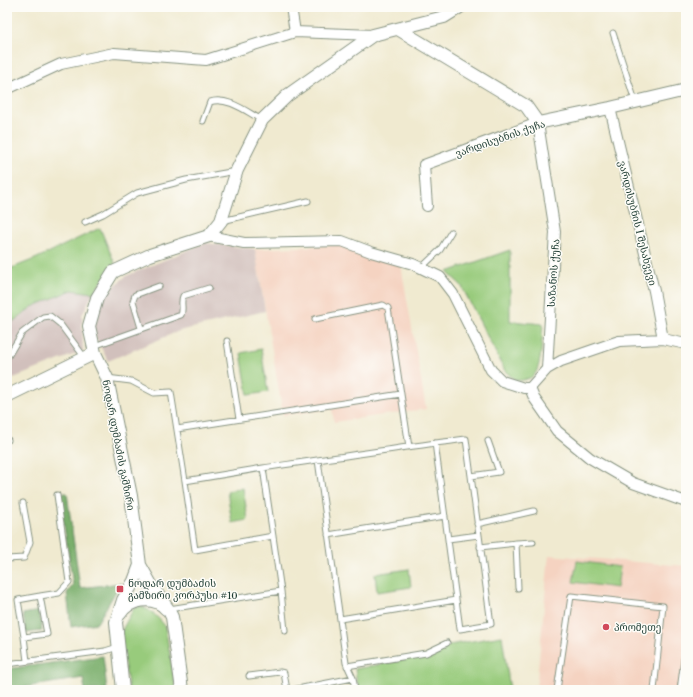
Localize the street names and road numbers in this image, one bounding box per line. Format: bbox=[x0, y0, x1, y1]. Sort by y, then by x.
street label: ვარდისუბნის ქუჩა bbox=[453, 117, 547, 160]
street label: ვარდისუბნის I შესახვევი bbox=[616, 159, 659, 287]
street label: საზანოს ქუჩა bbox=[545, 238, 562, 308]
street label: ნოდარ დუმბაძის გამზირი bbox=[99, 379, 138, 512]

